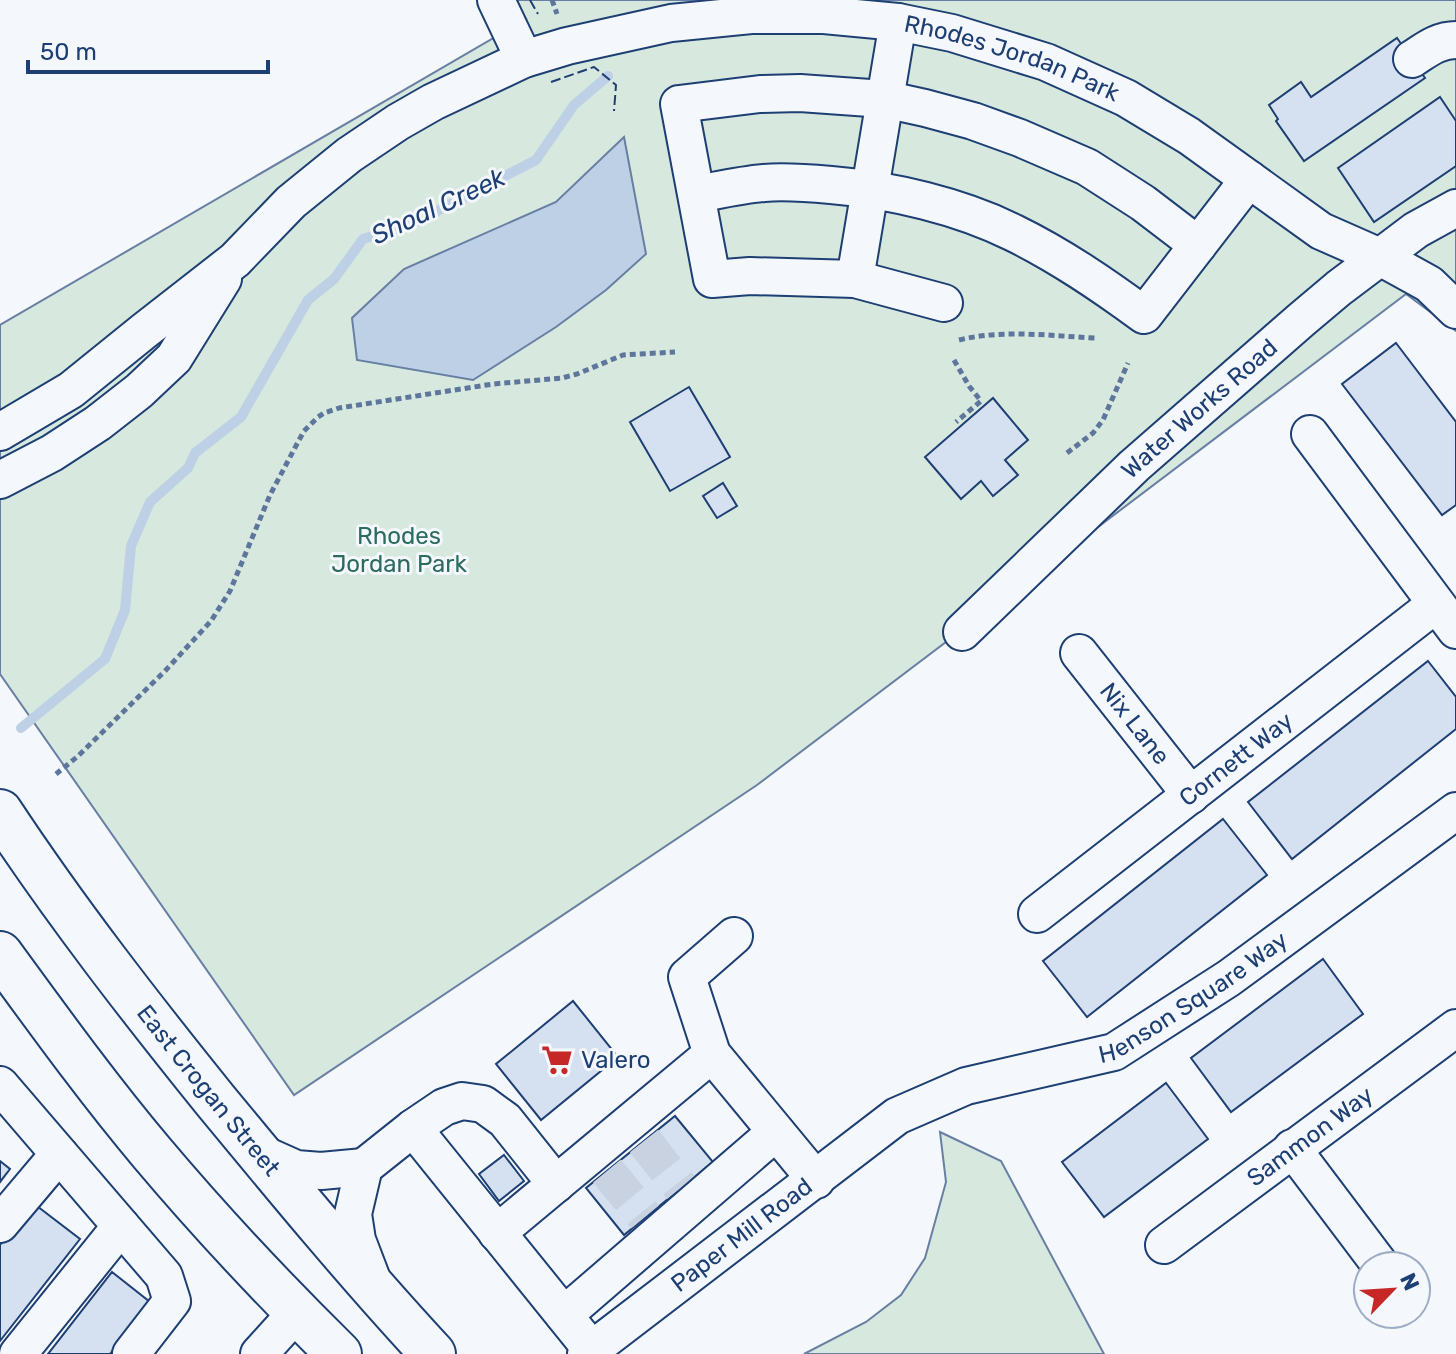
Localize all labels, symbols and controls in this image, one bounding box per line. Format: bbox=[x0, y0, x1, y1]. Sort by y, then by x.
street label: Rhodes Jordan Park bbox=[902, 10, 1125, 108]
scale bar bbox=[28, 24, 268, 74]
text: 50 m bbox=[40, 38, 97, 66]
water label: Shoal Creek bbox=[366, 162, 511, 251]
street label: Water Works Road bbox=[1116, 333, 1283, 484]
park label: Rhodes Jordan Park bbox=[331, 522, 467, 578]
street label: Nix Lane bbox=[1094, 677, 1175, 770]
street label: Cornett Way bbox=[1174, 707, 1298, 812]
street label: Henson Square Way bbox=[1096, 926, 1293, 1069]
street label: East Crogan Street bbox=[131, 1000, 286, 1181]
supermarket icon: Valero bbox=[540, 1043, 574, 1077]
place label: Valero bbox=[581, 1046, 651, 1074]
street label: Sammon Way bbox=[1242, 1081, 1378, 1192]
street label: Paper Mill Road bbox=[666, 1172, 818, 1298]
north arrow bbox=[1352, 1250, 1432, 1330]
text: N bbox=[1394, 1269, 1425, 1295]

